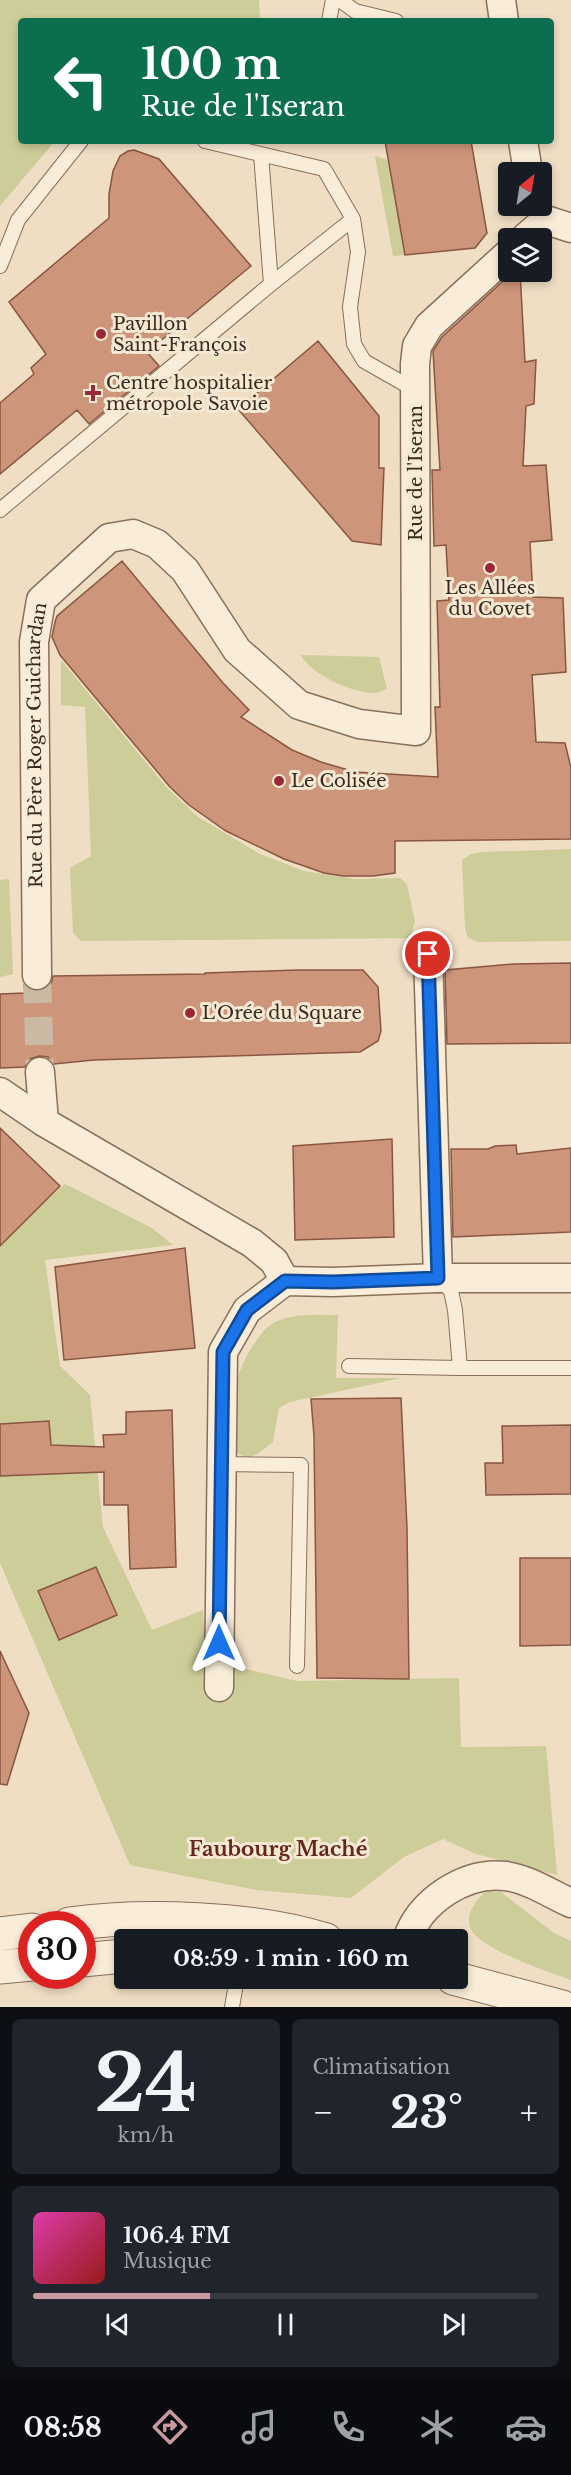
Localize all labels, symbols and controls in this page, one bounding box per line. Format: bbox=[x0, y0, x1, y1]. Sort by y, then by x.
text: 100 m bbox=[141, 38, 280, 90]
icon: left bbox=[42, 42, 120, 120]
text: Rue de l'Iseran bbox=[141, 90, 345, 123]
north arrow bbox=[498, 162, 552, 216]
map controls bbox=[498, 162, 552, 282]
button: layers bbox=[498, 228, 552, 282]
place label: Pavillon Saint-François bbox=[113, 313, 247, 356]
marker: Pavillon Saint-François bbox=[94, 327, 108, 341]
place label: Centre hospitalier métropole Savoie bbox=[106, 372, 273, 415]
marker: Centre hospitalier métropole Savoie bbox=[84, 384, 102, 402]
street label: Rue de l'Iseran bbox=[405, 405, 427, 541]
marker: Les Allées du Covet bbox=[483, 561, 497, 575]
place label: Les Allées du Covet bbox=[445, 577, 535, 620]
street label: Rue du Père Roger Guichardan bbox=[23, 601, 51, 888]
place label: Le Colisée bbox=[291, 770, 387, 792]
marker: Le Colisée bbox=[272, 774, 286, 788]
pin bbox=[402, 928, 453, 979]
icon: arrive bbox=[411, 937, 444, 970]
place label: L'Orée du Square bbox=[202, 1002, 362, 1024]
marker: L'Orée du Square bbox=[183, 1006, 197, 1020]
position arrow bbox=[187, 1611, 251, 1675]
district label: Faubourg Maché bbox=[189, 1837, 367, 1861]
speed limit sign: 30 bbox=[18, 1911, 96, 1989]
text: 08:59 · 1 min · 160 m bbox=[173, 1945, 409, 1972]
text: 24 bbox=[94, 2035, 197, 2132]
text: Climatisation bbox=[313, 2055, 450, 2079]
text: 23° bbox=[390, 2084, 463, 2140]
text: − bbox=[313, 2092, 333, 2133]
text: + bbox=[520, 2092, 538, 2133]
text: km/h bbox=[117, 2123, 174, 2147]
text: 106.4 FM bbox=[123, 2222, 231, 2249]
text: Musique bbox=[123, 2249, 212, 2273]
icon: previous bbox=[101, 2308, 134, 2341]
icon: pause bbox=[269, 2308, 302, 2341]
icon: next bbox=[437, 2308, 470, 2341]
icon: directions bbox=[149, 2406, 191, 2448]
icon: music bbox=[238, 2406, 280, 2448]
icon: phone bbox=[327, 2406, 369, 2448]
icon: climate bbox=[416, 2406, 458, 2448]
icon: car bbox=[505, 2406, 547, 2448]
text: 08:58 bbox=[24, 2411, 102, 2444]

